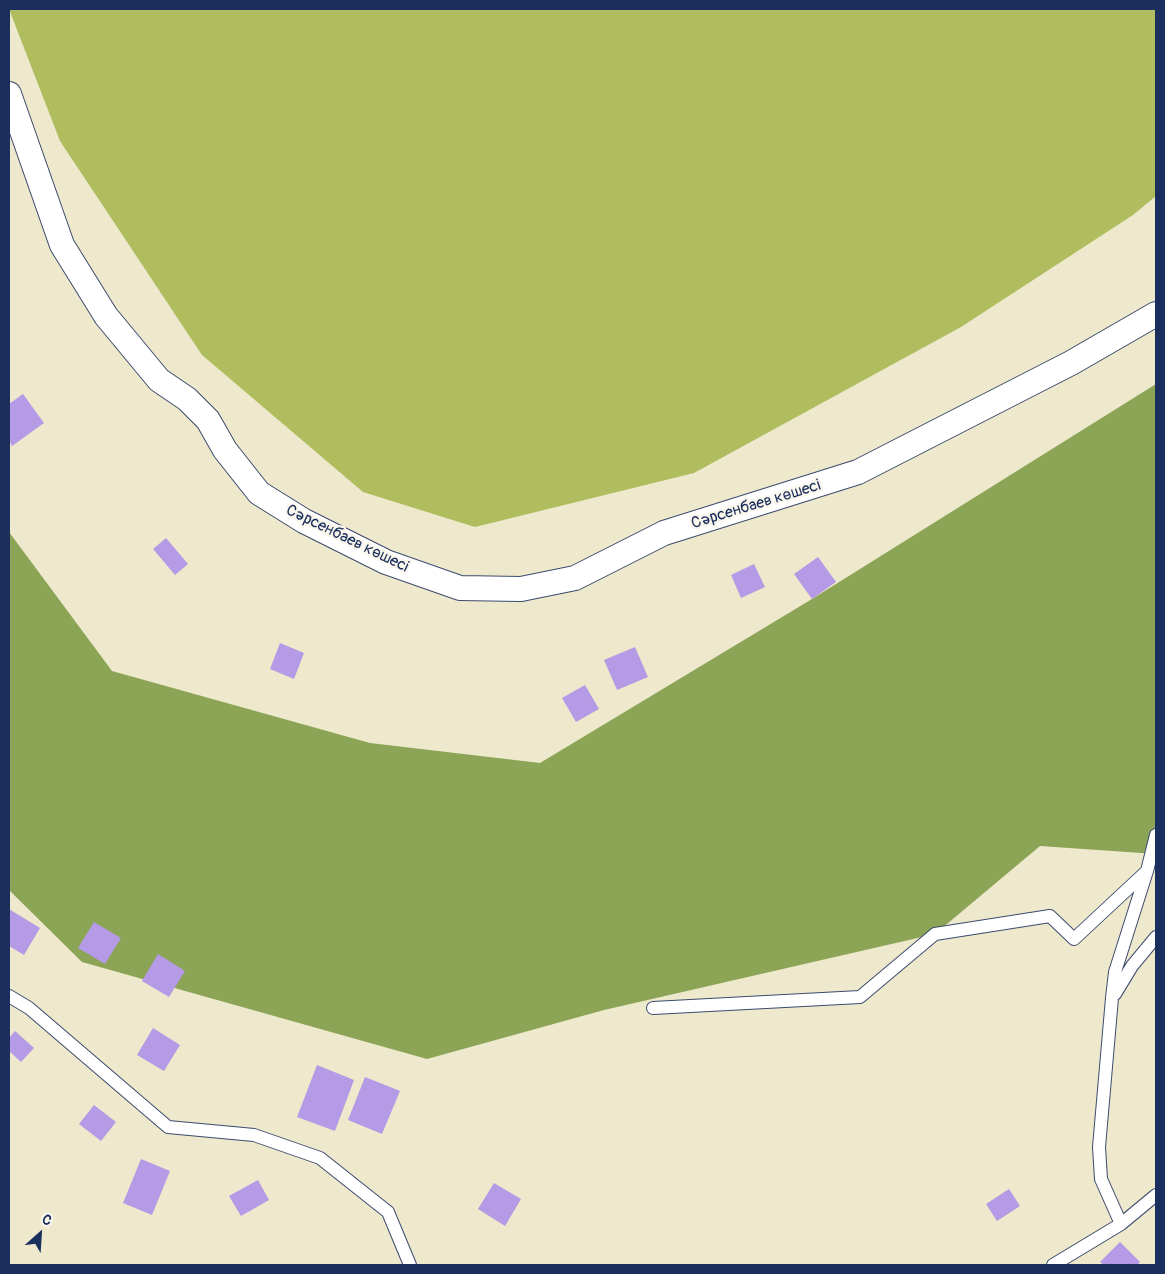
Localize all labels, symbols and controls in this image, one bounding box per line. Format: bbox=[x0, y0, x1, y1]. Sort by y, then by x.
street label: Сәрсенбаев көшесі bbox=[689, 476, 823, 534]
street label: Сәрсенбаев көшесі bbox=[282, 501, 412, 577]
north arrow bbox=[15, 1209, 65, 1259]
text: С bbox=[39, 1211, 54, 1230]

